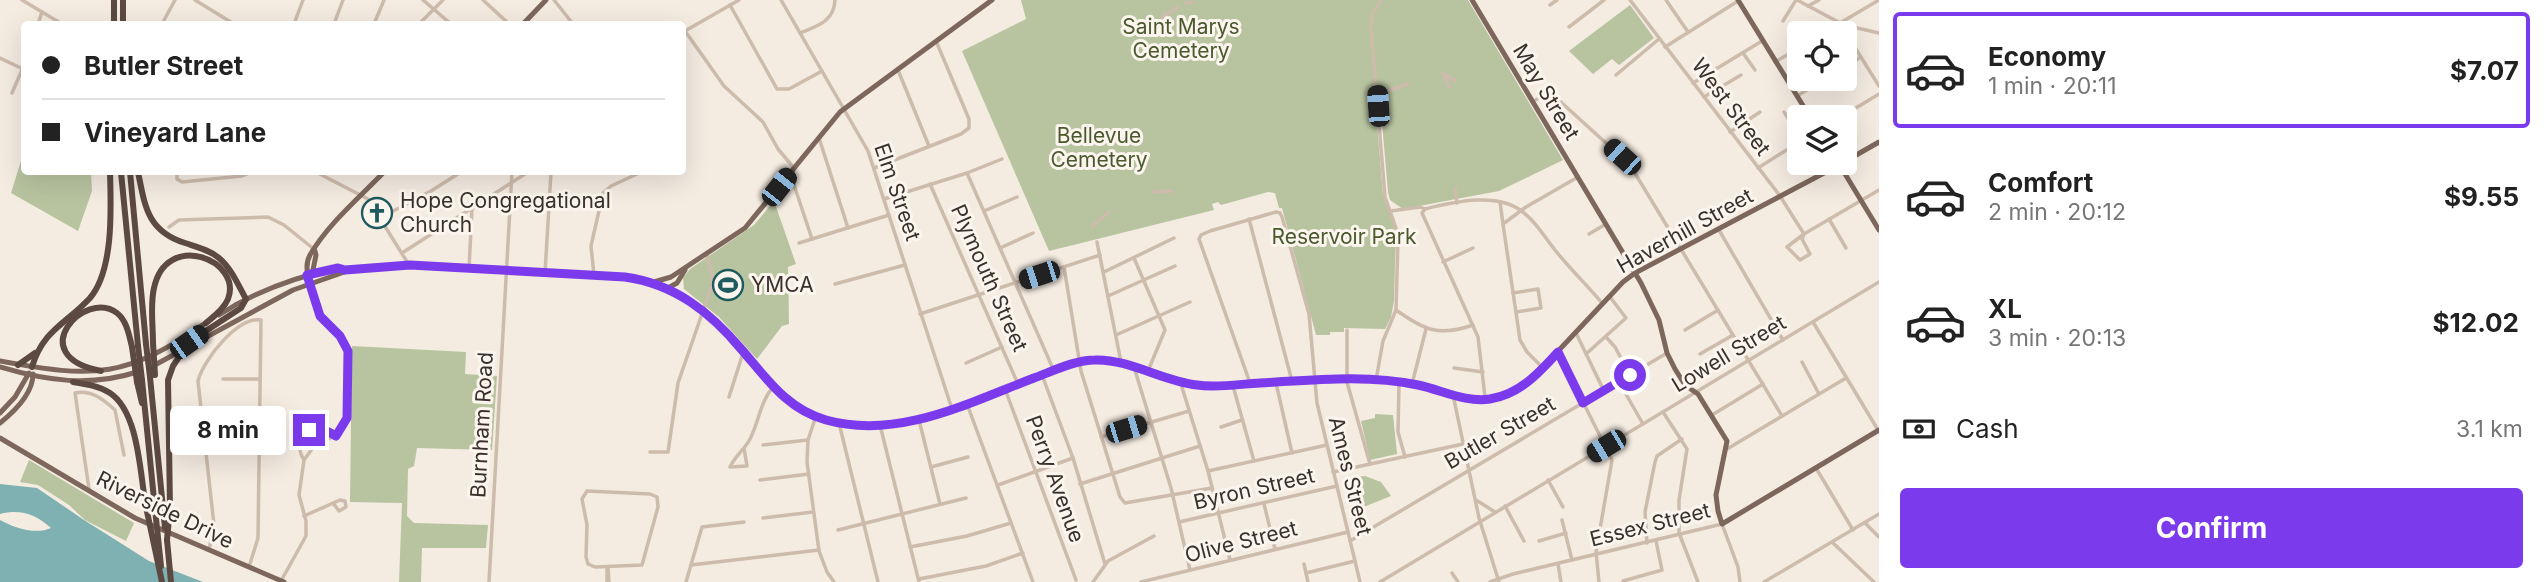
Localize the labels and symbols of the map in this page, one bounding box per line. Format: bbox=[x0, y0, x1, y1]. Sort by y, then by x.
park label: Saint Marys Cemetery bbox=[1122, 14, 1240, 63]
street label: May Street bbox=[1508, 39, 1585, 144]
street label: West Street bbox=[1687, 53, 1776, 160]
car bbox=[1367, 84, 1390, 128]
park label: Bellevue Cemetery bbox=[1050, 123, 1148, 172]
car bbox=[1600, 135, 1645, 179]
street label: Elm Street bbox=[869, 140, 926, 244]
car bbox=[758, 164, 801, 210]
street label: Haverhill Street bbox=[1612, 183, 1757, 278]
place label: Hope Congregational Church bbox=[400, 188, 611, 237]
church icon: Hope Congregational Church bbox=[360, 196, 394, 230]
street label: Plymouth Street bbox=[946, 200, 1033, 355]
park label: Reservoir Park bbox=[1272, 224, 1417, 249]
car bbox=[1016, 259, 1063, 291]
sports icon: YMCA bbox=[711, 268, 745, 302]
place label: YMCA bbox=[751, 272, 814, 297]
street label: Lowell Street bbox=[1667, 310, 1790, 397]
car bbox=[166, 321, 213, 363]
street label: Burnham Road bbox=[465, 351, 498, 499]
route start bbox=[1614, 359, 1646, 391]
street label: Butler Street bbox=[1440, 391, 1560, 474]
callout: 8 min bbox=[169, 406, 284, 454]
street label: Perry Avenue bbox=[1021, 412, 1090, 546]
car bbox=[1103, 413, 1150, 445]
route end bbox=[293, 414, 325, 446]
street label: Ames Street bbox=[1324, 414, 1377, 538]
car bbox=[1583, 426, 1630, 466]
street label: Byron Street bbox=[1191, 462, 1317, 515]
street label: Riverside Drive bbox=[93, 466, 238, 554]
street label: Essex Street bbox=[1587, 497, 1713, 552]
street label: Olive Street bbox=[1182, 515, 1300, 568]

